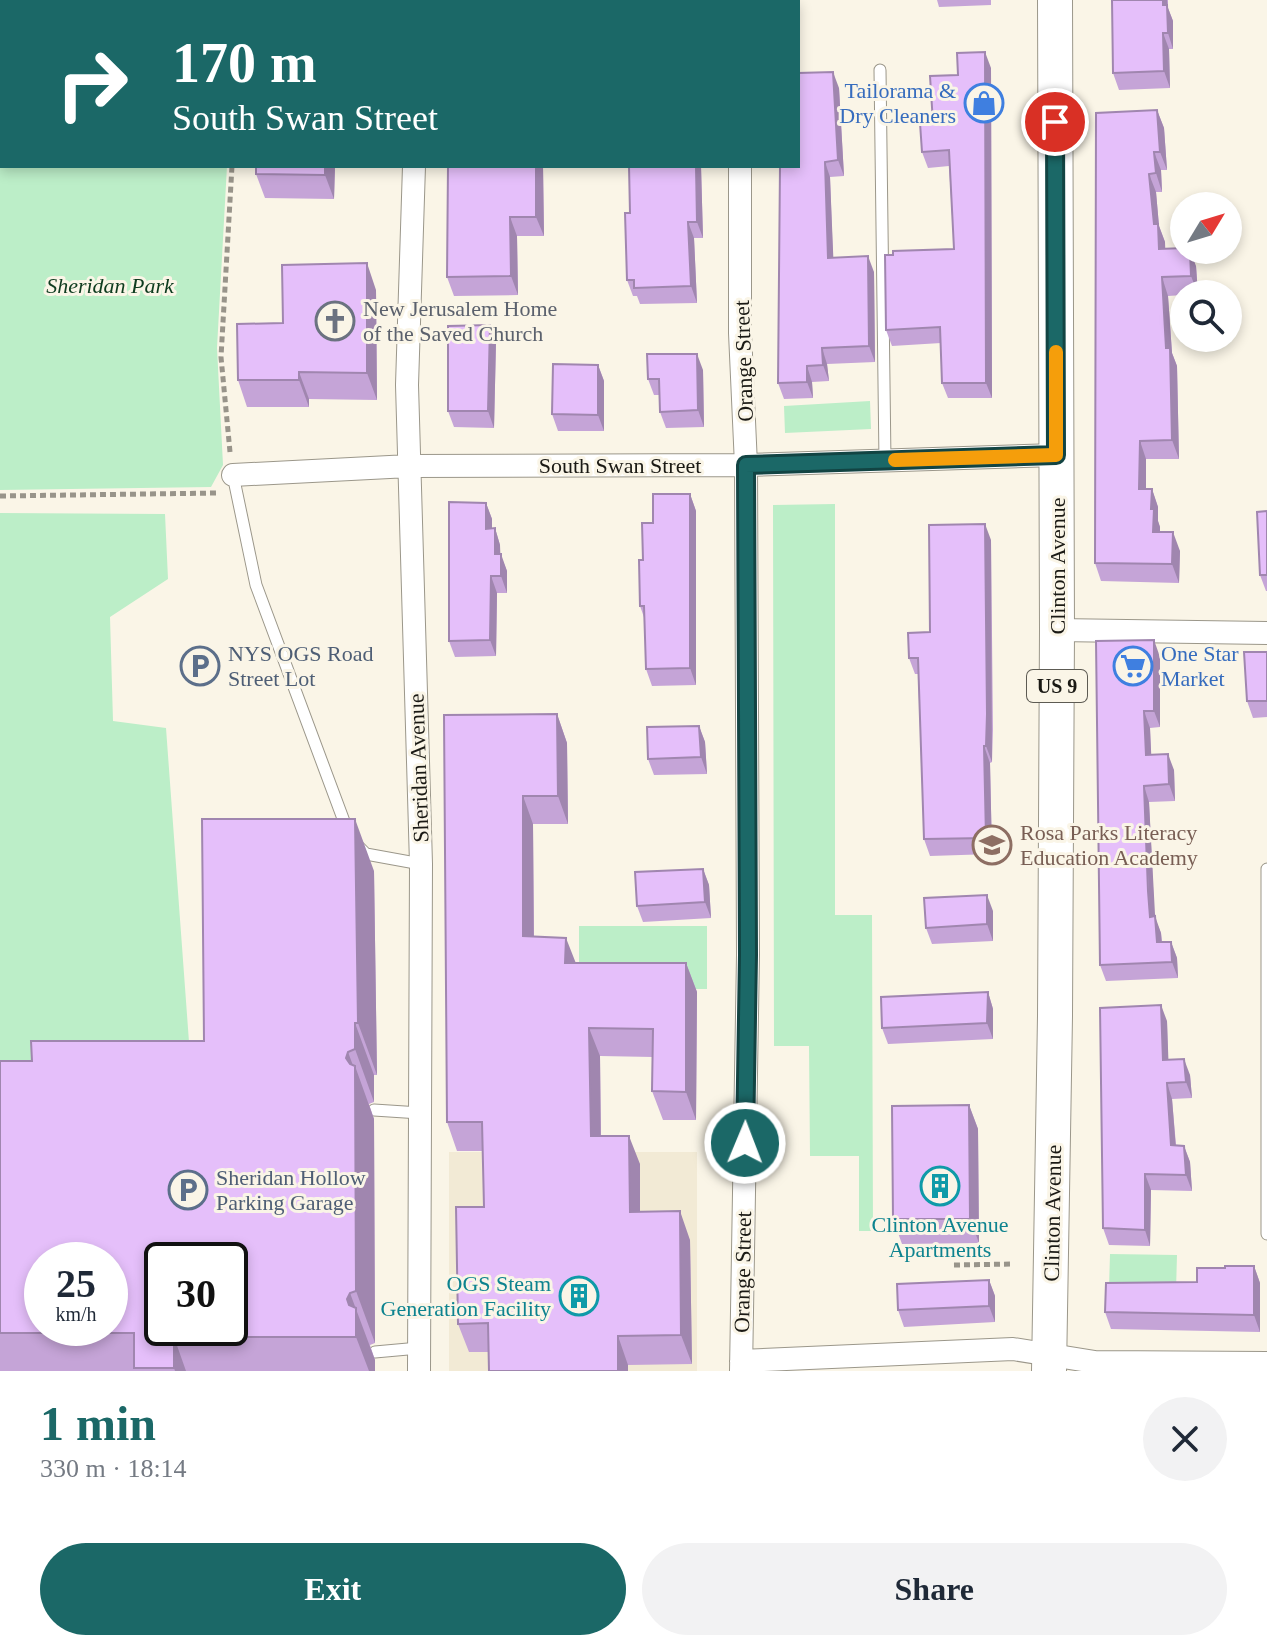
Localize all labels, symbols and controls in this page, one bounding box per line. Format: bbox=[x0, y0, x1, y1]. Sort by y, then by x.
icon: right bbox=[40, 32, 144, 136]
text: 170 m bbox=[172, 32, 317, 94]
place label: Tailorama & Dry Cleaners bbox=[839, 78, 956, 128]
shop icon: Tailorama & Dry Cleaners bbox=[963, 82, 1005, 124]
pin bbox=[1021, 88, 1089, 156]
text: South Swan Street bbox=[172, 98, 438, 138]
icon: arrive bbox=[1033, 100, 1077, 144]
north arrow bbox=[1170, 192, 1242, 264]
map controls bbox=[1170, 192, 1242, 352]
park label: Sheridan Park bbox=[46, 273, 175, 298]
button: search bbox=[1170, 280, 1242, 352]
place label: New Jerusalem Home of the Saved Church bbox=[363, 296, 557, 346]
church icon: New Jerusalem Home of the Saved Church bbox=[314, 300, 356, 342]
street label: Orange Street bbox=[729, 300, 758, 422]
street label: South Swan Street bbox=[539, 453, 701, 478]
street label: Clinton Avenue bbox=[1045, 497, 1070, 635]
place label: NYS OGS Road Street Lot bbox=[228, 641, 373, 691]
place label: One Star Market bbox=[1161, 641, 1239, 691]
parking icon: NYS OGS Road Street Lot bbox=[179, 645, 221, 687]
supermarket icon: One Star Market bbox=[1112, 645, 1154, 687]
road number: US 9 bbox=[1027, 670, 1087, 702]
street label: Sheridan Avenue bbox=[403, 693, 434, 843]
place label: Rosa Parks Literacy Education Academy bbox=[1020, 820, 1198, 870]
school or university icon: Rosa Parks Literacy Education Academy bbox=[971, 824, 1013, 866]
position arrow bbox=[703, 1101, 787, 1185]
street label: Clinton Avenue bbox=[1039, 1144, 1066, 1282]
place label: Sheridan Hollow Parking Garage bbox=[216, 1165, 366, 1215]
building icon: Clinton Avenue Apartments bbox=[919, 1165, 961, 1207]
parking icon: Sheridan Hollow Parking Garage bbox=[167, 1169, 209, 1211]
street label: Orange Street bbox=[729, 1211, 756, 1333]
place label: Clinton Avenue Apartments bbox=[871, 1212, 1009, 1262]
speed limit sign: 30 bbox=[144, 1242, 248, 1346]
text: 25 bbox=[56, 1261, 96, 1306]
place label: OGS Steam Generation Facility bbox=[381, 1271, 551, 1321]
building icon: OGS Steam Generation Facility bbox=[558, 1275, 600, 1317]
text: km/h bbox=[55, 1303, 97, 1325]
text: 1 min bbox=[40, 1397, 156, 1450]
button: close bbox=[1143, 1397, 1227, 1481]
text: 330 m · 18:14 bbox=[40, 1454, 187, 1483]
button: Exit bbox=[40, 1543, 626, 1635]
button: Share bbox=[642, 1543, 1227, 1635]

